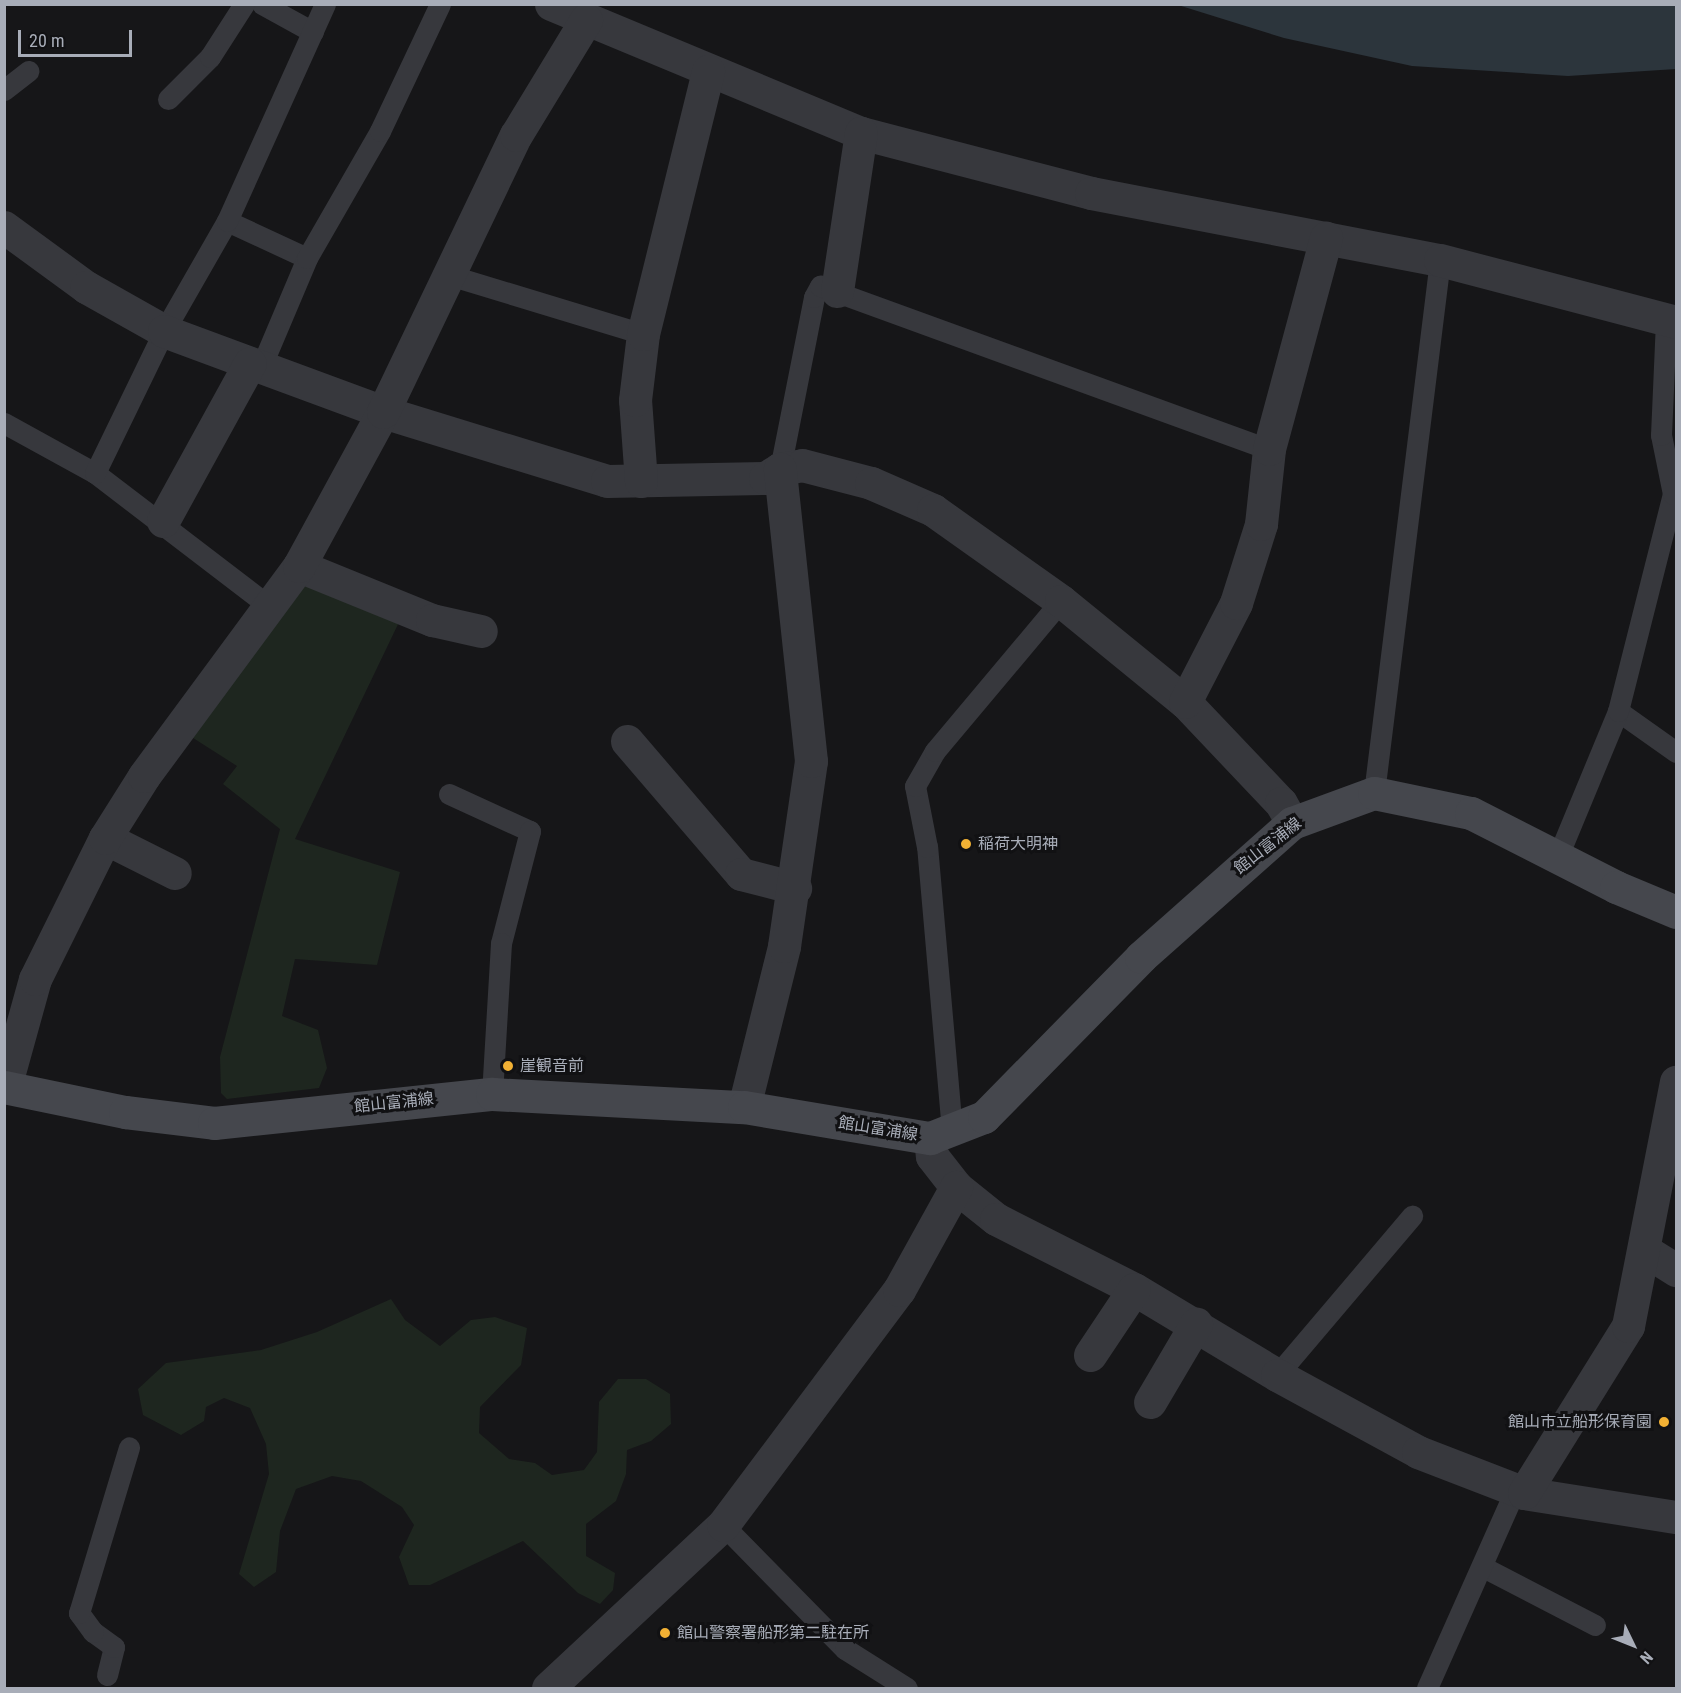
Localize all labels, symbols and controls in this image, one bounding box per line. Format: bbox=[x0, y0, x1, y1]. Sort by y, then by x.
scale bar bbox=[21, 18, 135, 56]
text: 20 m bbox=[29, 30, 64, 51]
street label: 館山富浦線 bbox=[1231, 814, 1305, 878]
place label: 稲荷大明神 bbox=[978, 834, 1058, 854]
marker: 稲荷大明神 bbox=[959, 837, 973, 851]
place label: 崖観音前 bbox=[520, 1056, 584, 1076]
marker: 崖観音前 bbox=[501, 1059, 515, 1073]
street label: 館山富浦線 bbox=[353, 1089, 435, 1117]
street label: 館山富浦線 bbox=[837, 1113, 919, 1145]
place label: 館山市立船形保育園 bbox=[1508, 1412, 1652, 1432]
marker: 館山市立船形保育園 bbox=[1657, 1415, 1671, 1429]
north arrow bbox=[1603, 1615, 1663, 1675]
place label: 館山警察署船形第二駐在所 bbox=[677, 1623, 869, 1643]
marker: 館山警察署船形第二駐在所 bbox=[658, 1626, 672, 1640]
text: N bbox=[1636, 1648, 1657, 1668]

